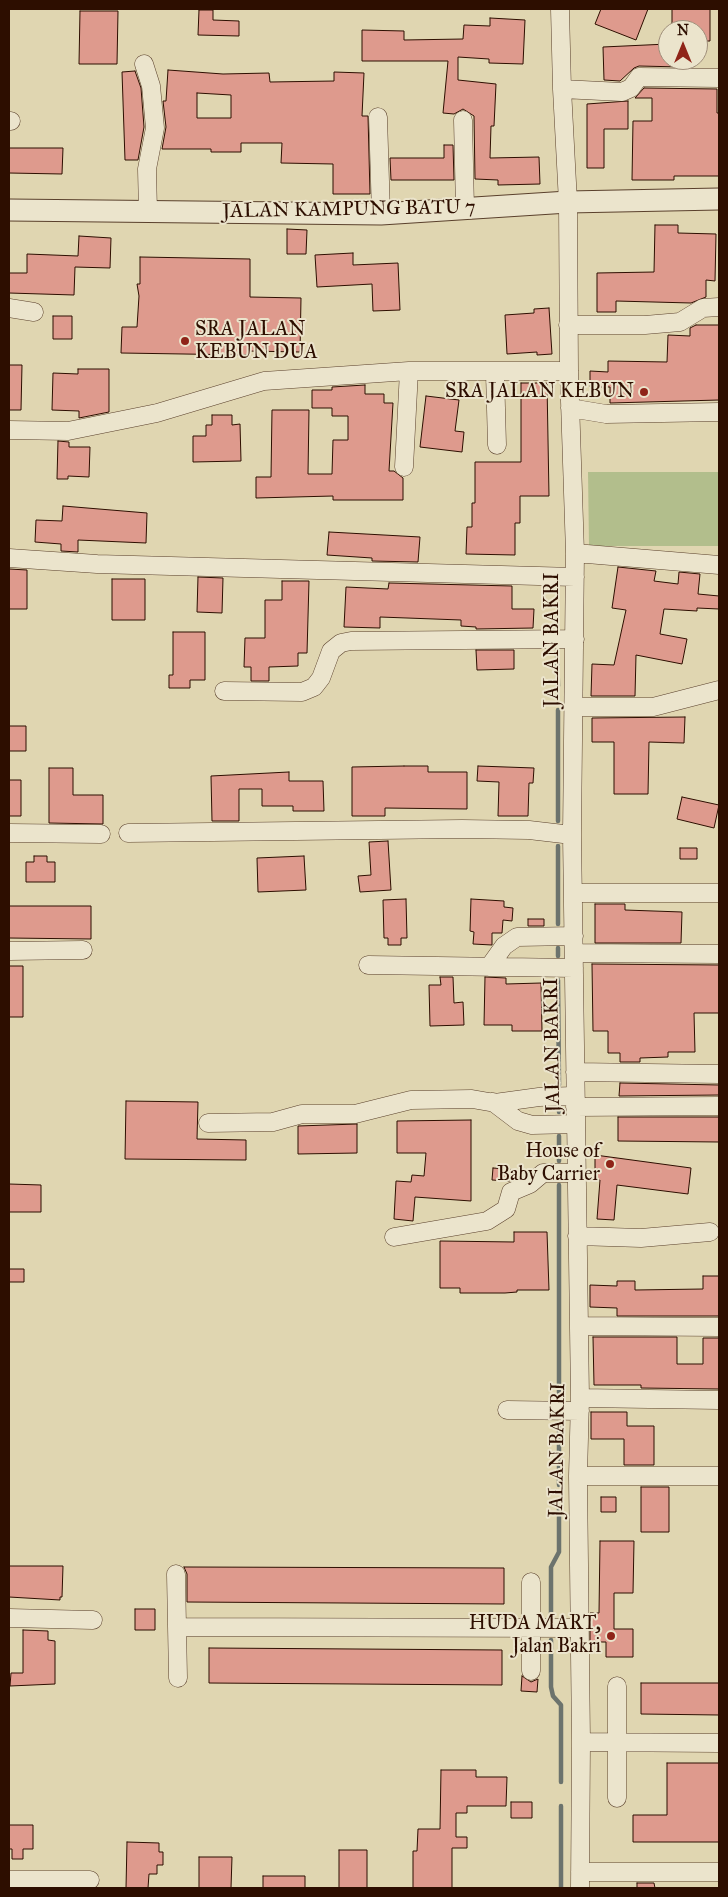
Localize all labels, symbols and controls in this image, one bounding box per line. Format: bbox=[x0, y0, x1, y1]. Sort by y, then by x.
north arrow bbox=[658, 20, 708, 70]
text: N bbox=[677, 22, 689, 39]
street label: JALAN KAMPUNG BATU 7 bbox=[222, 196, 476, 224]
place label: SRA JALAN KEBUN DUA bbox=[195, 318, 318, 365]
marker: SRA JALAN KEBUN DUA bbox=[179, 335, 191, 347]
place label: SRA JALAN KEBUN bbox=[445, 380, 634, 404]
marker: SRA JALAN KEBUN bbox=[638, 386, 650, 398]
street label: JALAN BAKRI bbox=[541, 572, 565, 708]
street label: JALAN BAKRI bbox=[540, 977, 566, 1113]
place label: House of Baby Carrier bbox=[497, 1140, 600, 1187]
marker: House of Baby Carrier bbox=[604, 1158, 616, 1170]
street label: JALAN BAKRI bbox=[545, 1382, 571, 1518]
place label: HUDA MART, Jalan Bakri bbox=[469, 1612, 601, 1659]
marker: HUDA MART, Jalan Bakri bbox=[605, 1630, 617, 1642]

